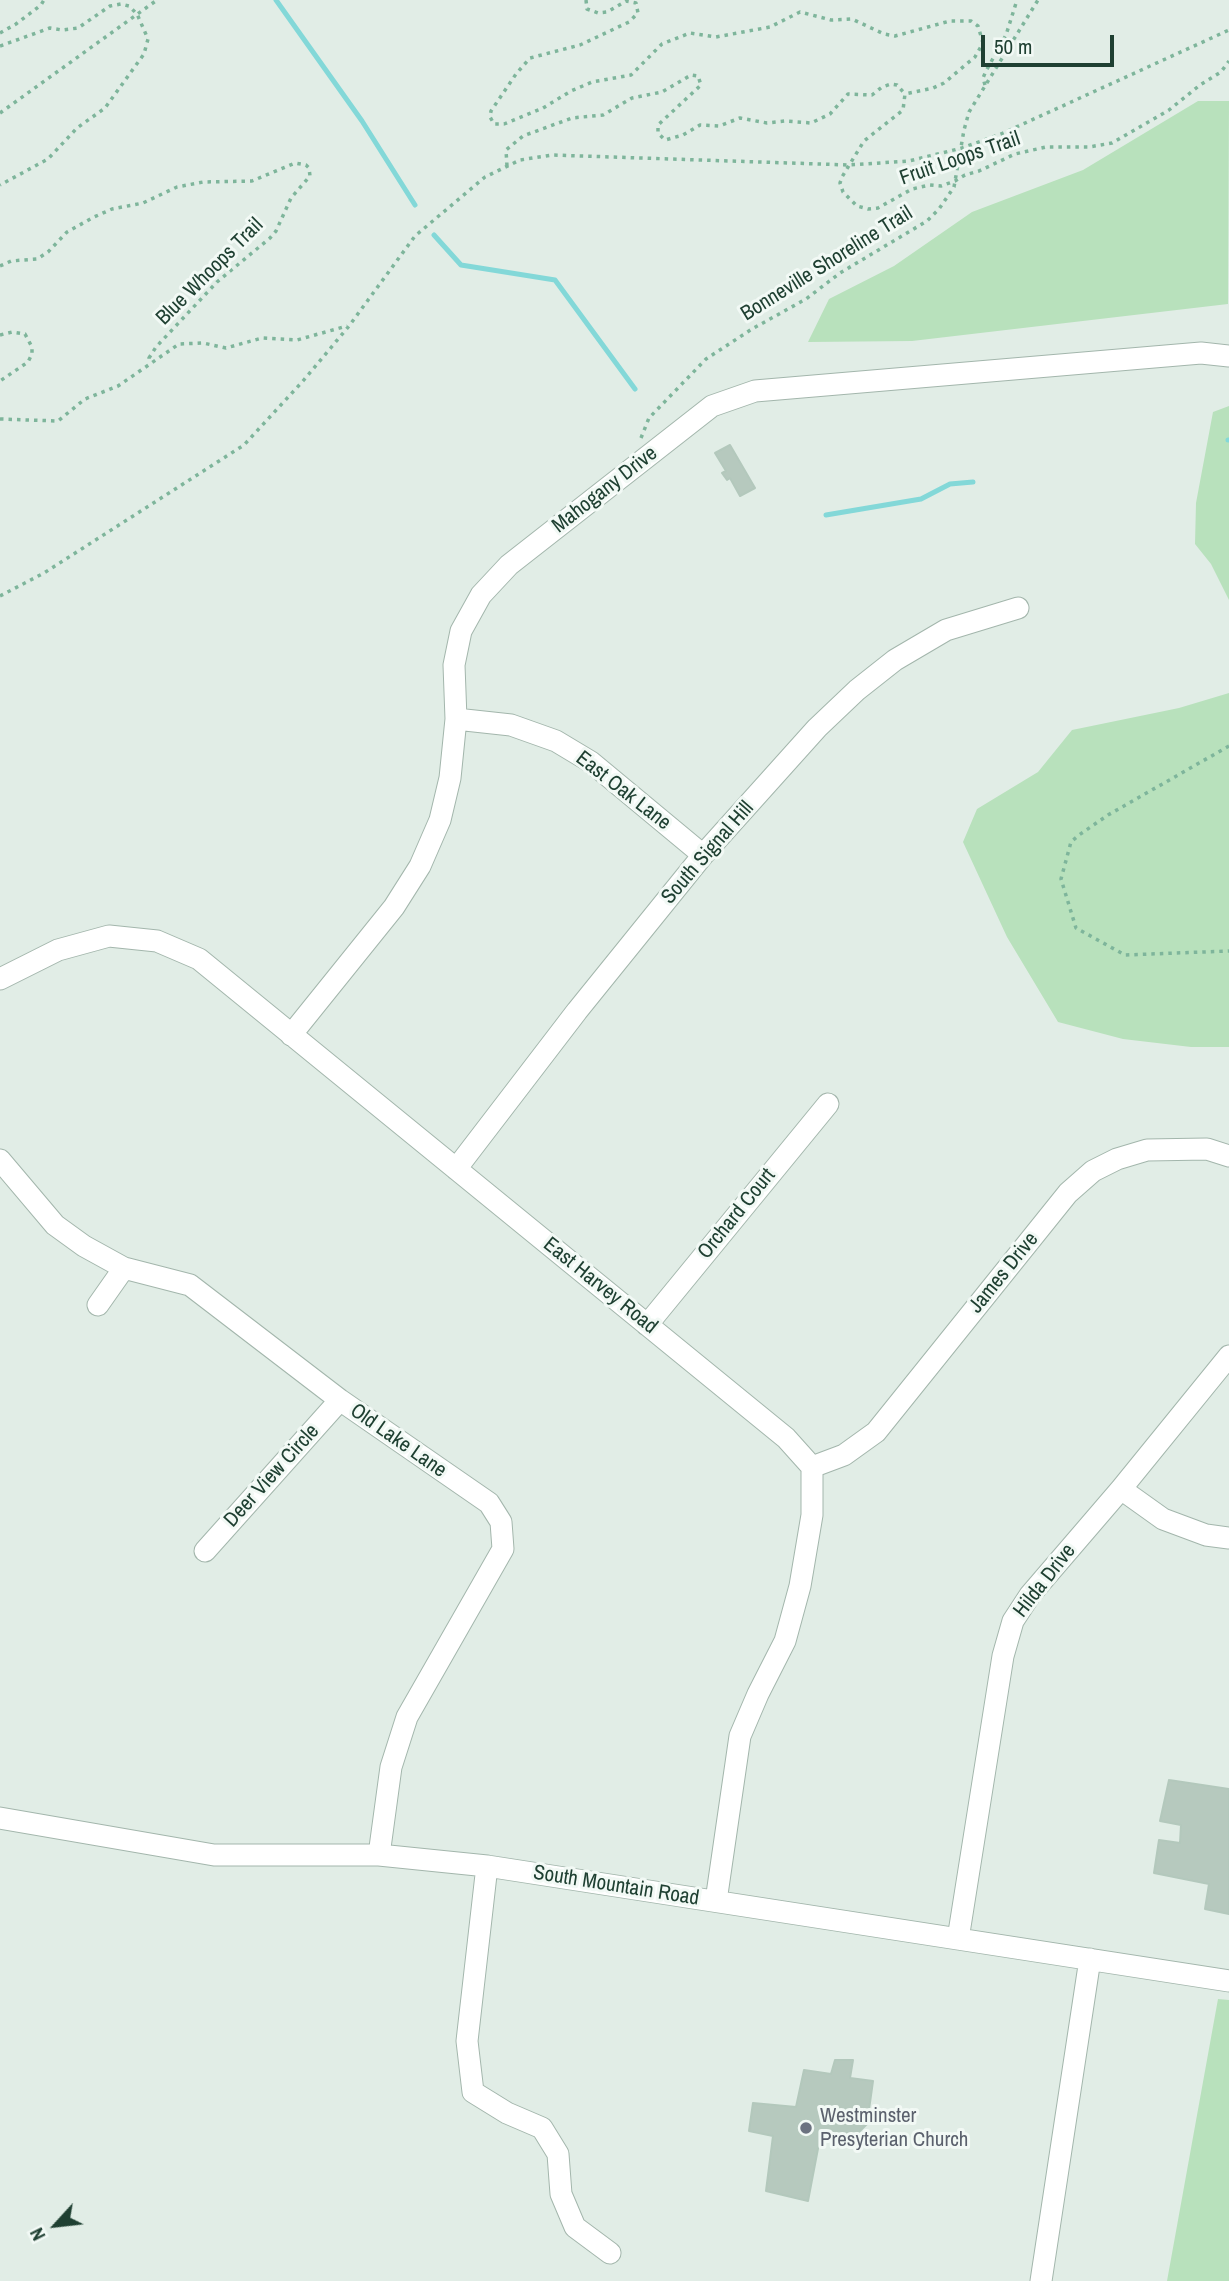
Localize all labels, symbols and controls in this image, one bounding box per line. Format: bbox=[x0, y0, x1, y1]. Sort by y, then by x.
scale bar bbox=[984, 21, 1117, 65]
text: 50 m bbox=[994, 32, 1032, 61]
street label: Fruit Loops Trail bbox=[896, 127, 1024, 191]
street label: Bonneville Shoreline Trail bbox=[737, 201, 917, 327]
street label: Blue Whoops Trail bbox=[151, 213, 269, 331]
street label: Mahogany Drive bbox=[547, 441, 663, 539]
street label: East Oak Lane bbox=[570, 746, 676, 836]
street label: South Signal Hill bbox=[656, 796, 760, 910]
street label: Orchard Court bbox=[693, 1164, 781, 1264]
street label: James Drive bbox=[964, 1228, 1044, 1318]
street label: East Harvey Road bbox=[538, 1232, 662, 1340]
street label: Old Lake Lane bbox=[345, 1399, 451, 1483]
street label: Deer View Circle bbox=[219, 1419, 325, 1533]
street label: Hilda Drive bbox=[1009, 1539, 1081, 1623]
street label: South Mountain Road bbox=[531, 1860, 701, 1912]
place label: Westminster Presyterian Church bbox=[820, 2103, 968, 2153]
marker: Westminster Presyterian Church bbox=[798, 2120, 814, 2136]
north arrow bbox=[21, 2190, 91, 2260]
text: N bbox=[23, 2224, 51, 2245]

